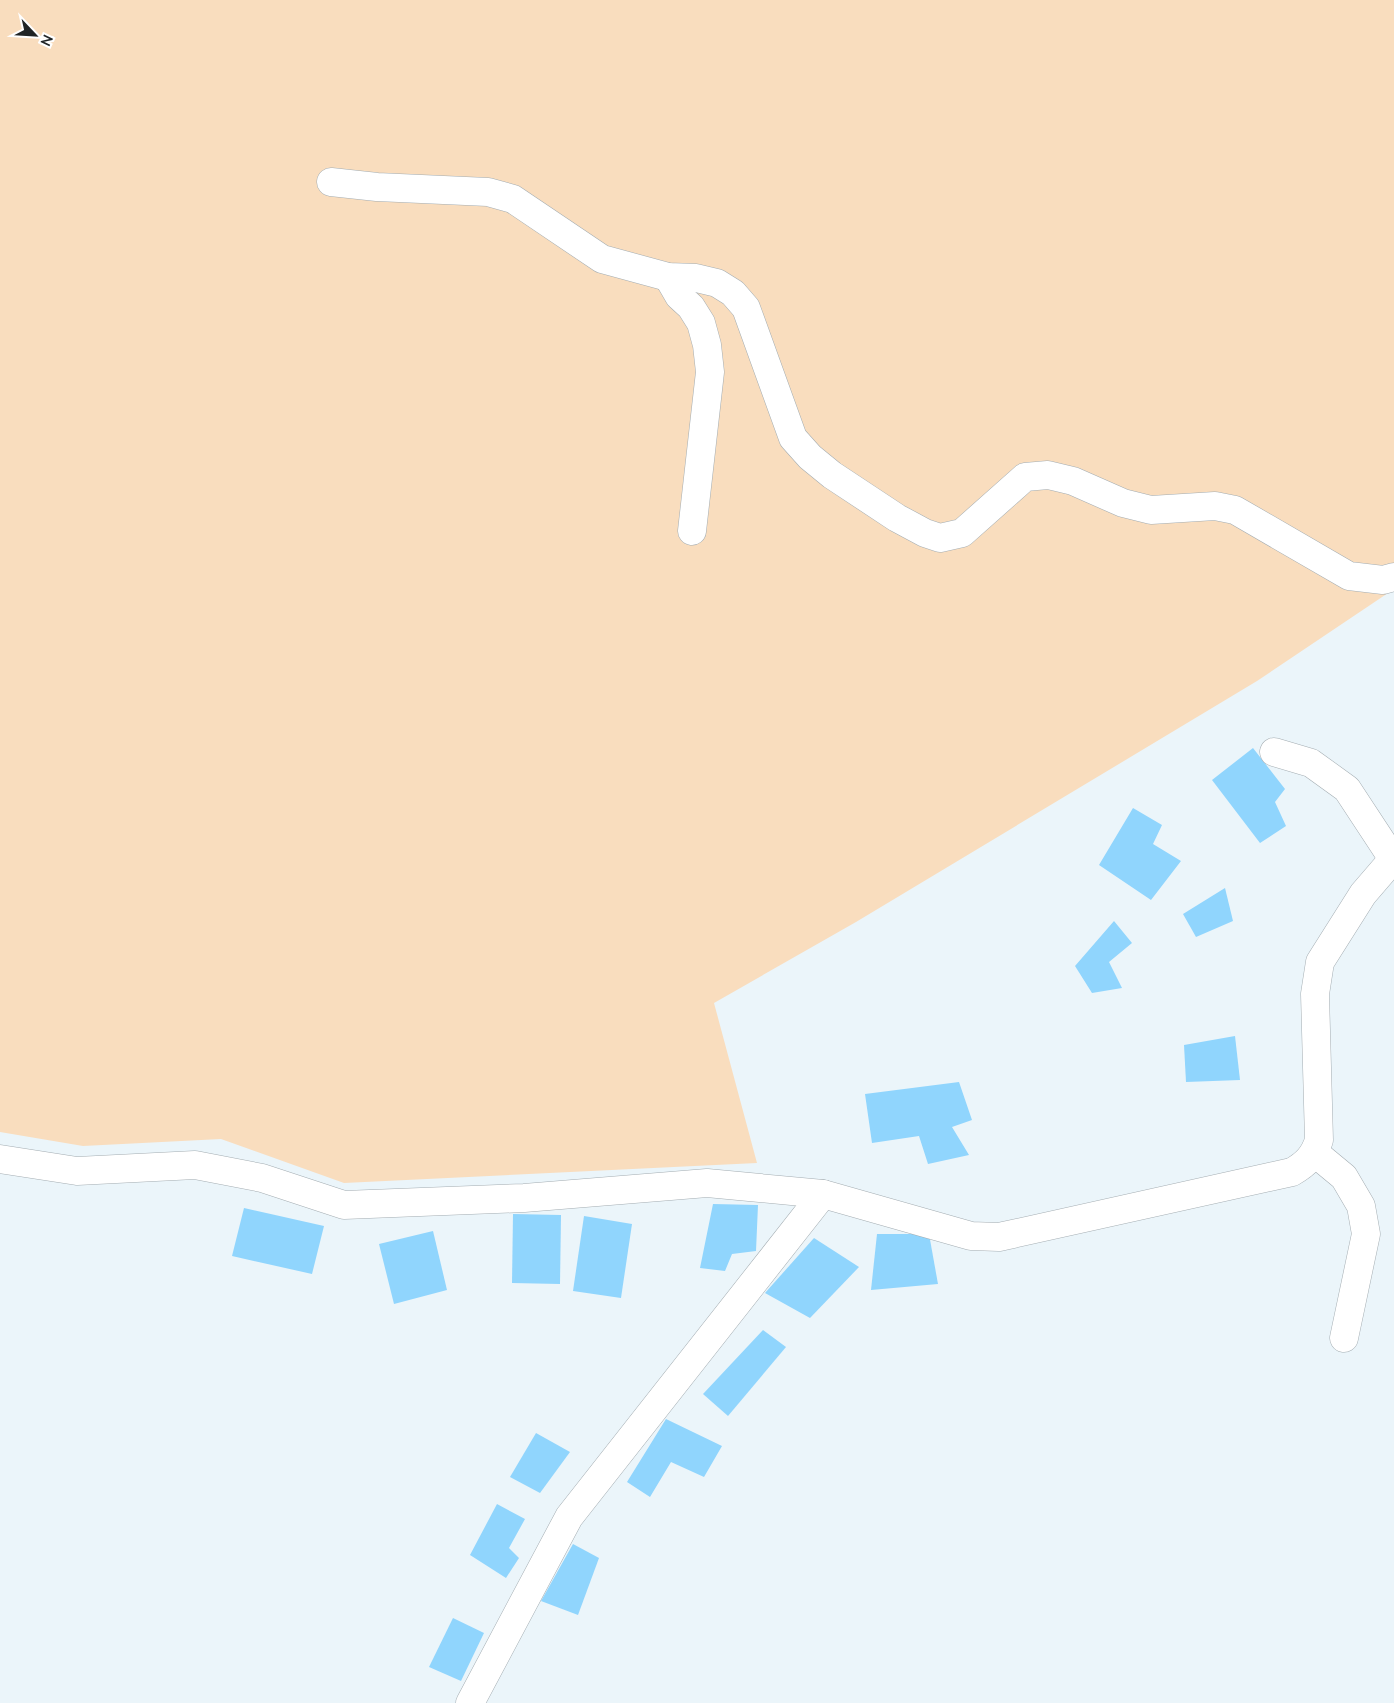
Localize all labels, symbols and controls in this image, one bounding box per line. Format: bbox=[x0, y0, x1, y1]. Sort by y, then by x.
north arrow bbox=[10, 10, 60, 60]
text: N bbox=[36, 32, 57, 49]

